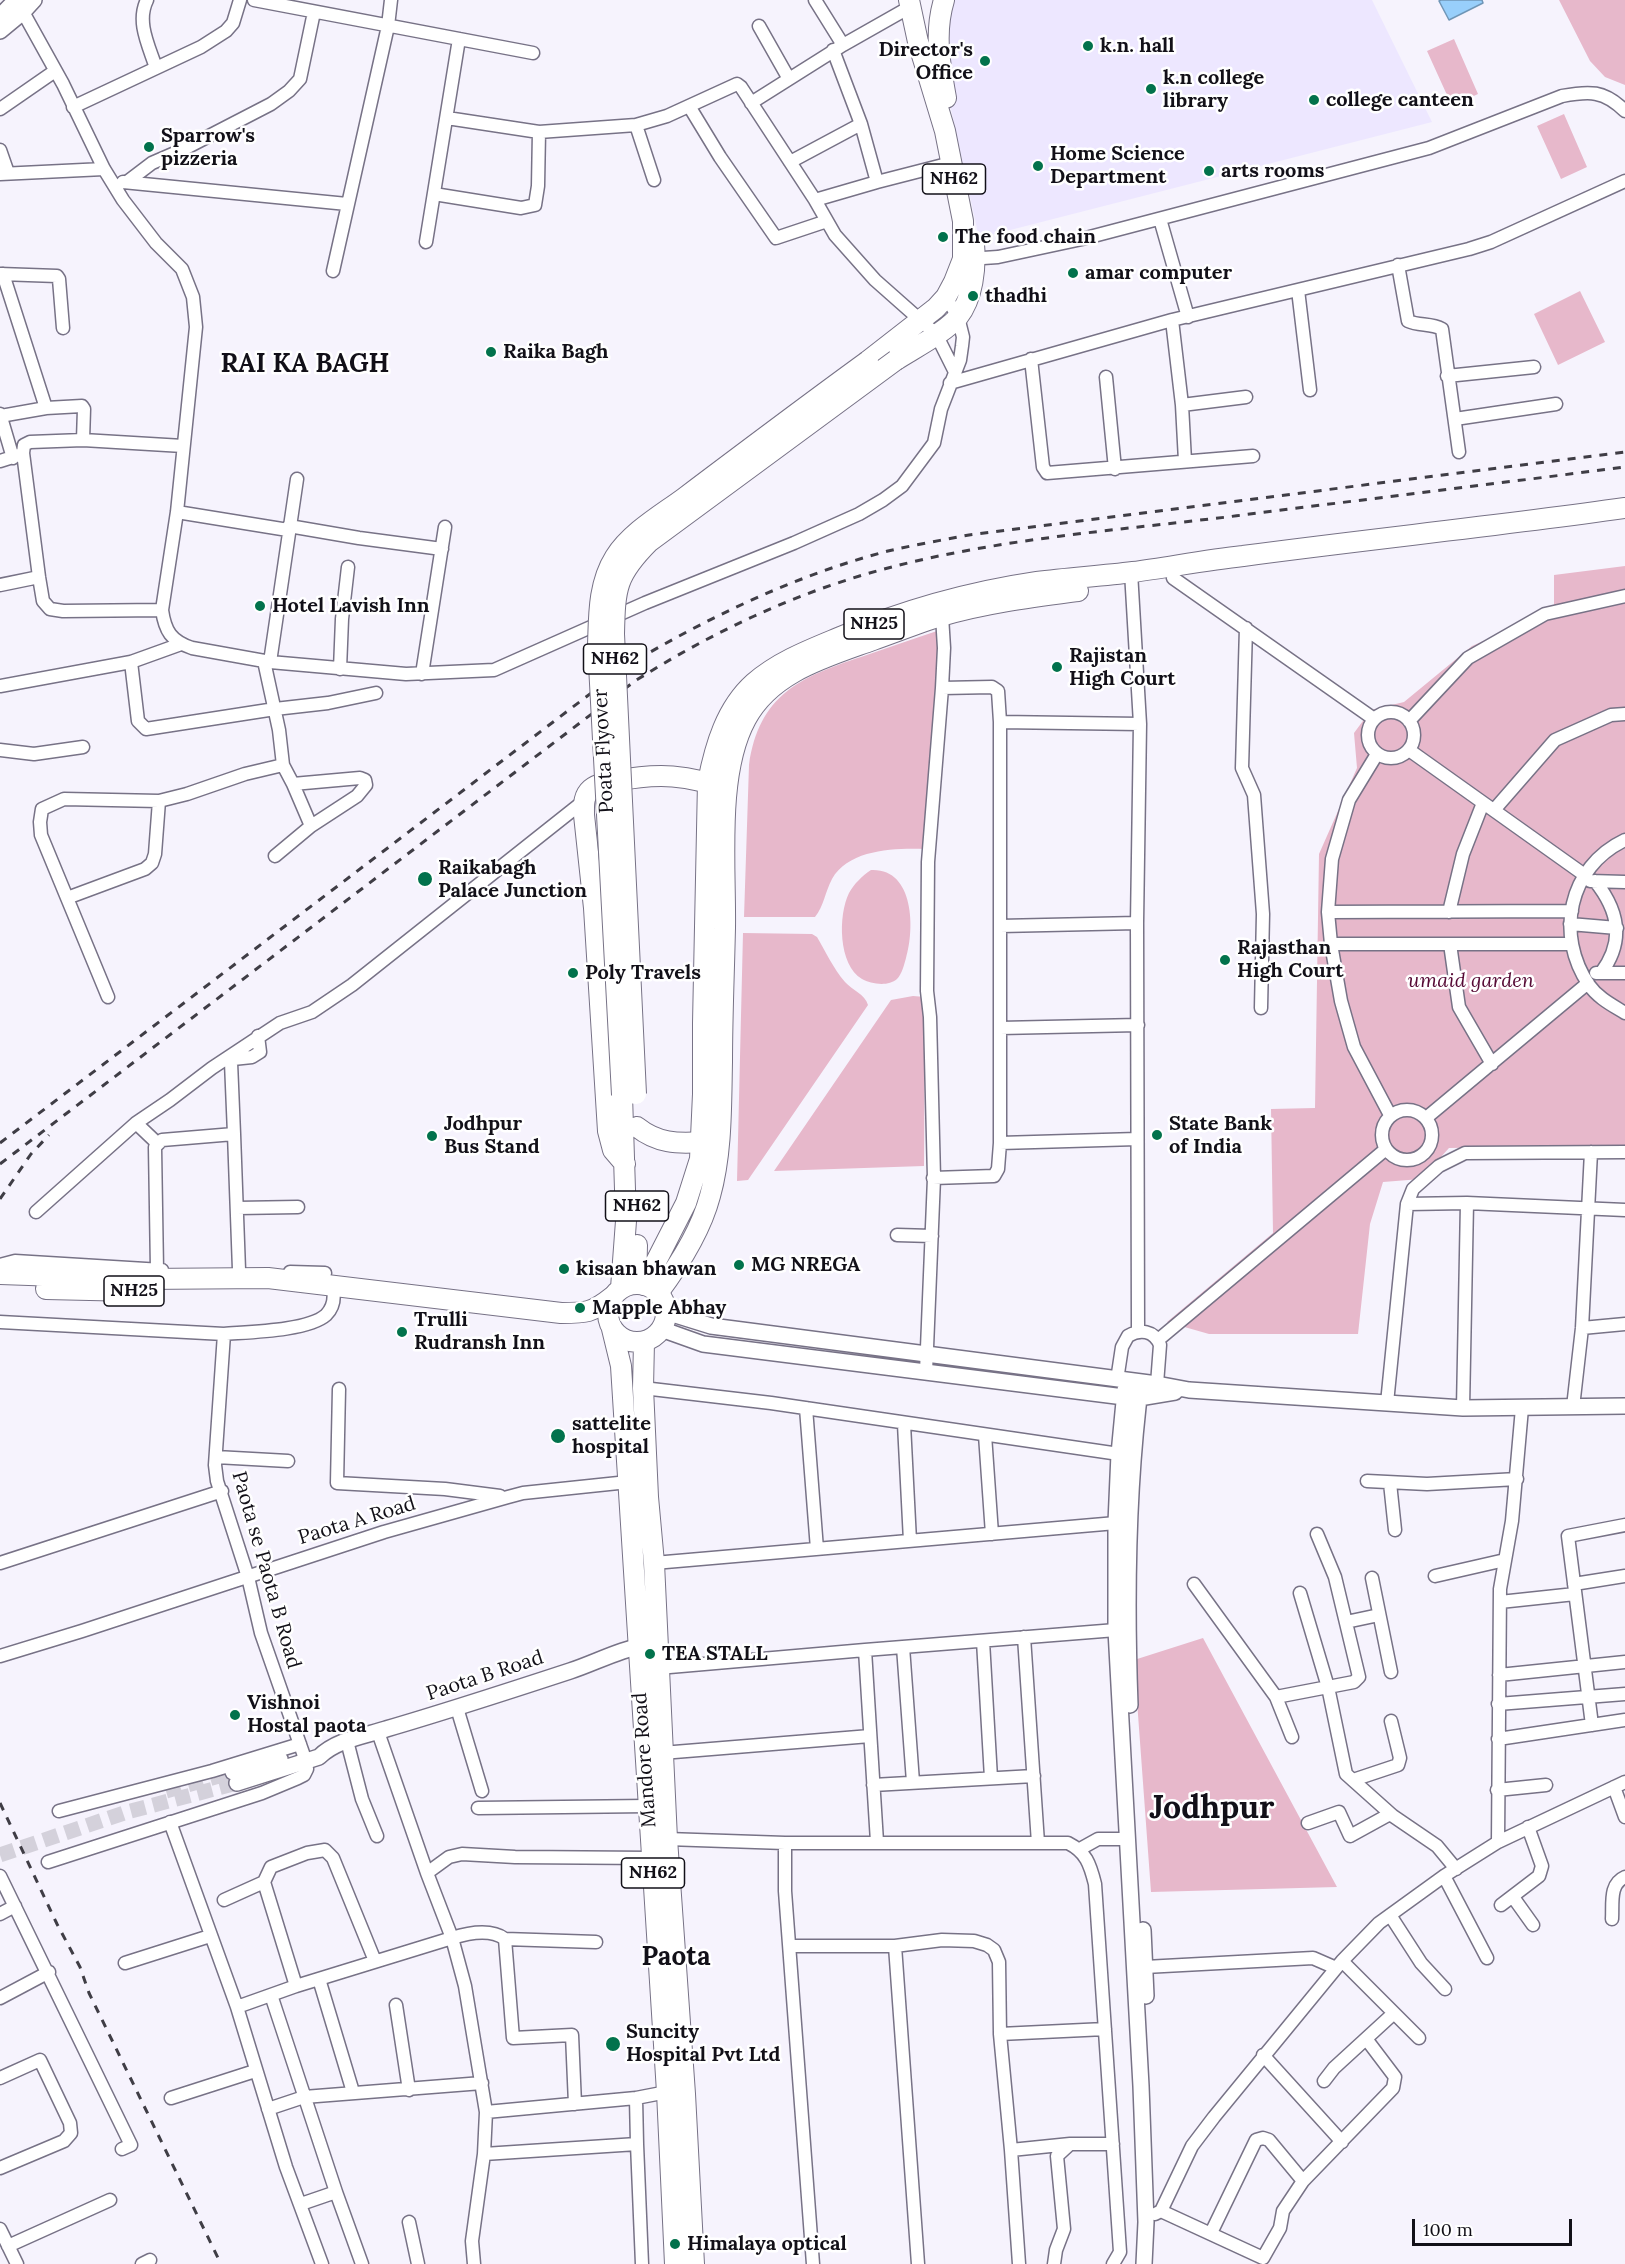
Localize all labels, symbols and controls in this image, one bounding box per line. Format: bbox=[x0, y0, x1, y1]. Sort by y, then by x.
place label: k.n. hall bbox=[1100, 34, 1175, 58]
place label: Director's Office bbox=[878, 38, 973, 85]
marker: k.n. hall bbox=[1081, 39, 1095, 53]
marker: Director's Office bbox=[978, 54, 992, 68]
place label: k.n college library bbox=[1163, 66, 1264, 113]
marker: k.n college library bbox=[1144, 82, 1158, 96]
place label: college canteen bbox=[1326, 88, 1474, 112]
marker: college canteen bbox=[1307, 93, 1321, 107]
place label: Sparrow's pizzeria bbox=[161, 124, 255, 171]
marker: Sparrow's pizzeria bbox=[142, 140, 156, 154]
place label: Home Science Department bbox=[1050, 142, 1185, 189]
marker: Home Science Department bbox=[1031, 159, 1045, 173]
place label: arts rooms bbox=[1221, 159, 1324, 183]
road number: NH62 bbox=[922, 164, 986, 194]
marker: arts rooms bbox=[1202, 164, 1216, 178]
place label: The food chain bbox=[955, 225, 1096, 249]
marker: The food chain bbox=[936, 230, 950, 244]
place label: amar computer bbox=[1085, 261, 1232, 285]
marker: amar computer bbox=[1066, 266, 1080, 280]
place label: thadhi bbox=[985, 284, 1047, 308]
marker: thadhi bbox=[966, 289, 980, 303]
place label: Raika Bagh bbox=[503, 340, 608, 364]
marker: Raika Bagh bbox=[484, 345, 498, 359]
district label: RAI KA BAGH bbox=[220, 349, 390, 381]
place label: Hotel Lavish Inn bbox=[272, 594, 429, 618]
marker: Hotel Lavish Inn bbox=[253, 599, 267, 613]
road number: NH25 bbox=[844, 609, 904, 639]
road number: NH62 bbox=[584, 644, 646, 674]
place label: Rajistan High Court bbox=[1069, 644, 1175, 691]
marker: Rajistan High Court bbox=[1050, 660, 1064, 674]
street label: Poata Flyover bbox=[589, 688, 619, 814]
place label: Raikabagh Palace Junction bbox=[438, 856, 587, 903]
marker: Raikabagh Palace Junction bbox=[416, 870, 434, 888]
place label: Rajasthan High Court bbox=[1237, 936, 1343, 983]
marker: Rajasthan High Court bbox=[1218, 953, 1232, 967]
place label: Poly Travels bbox=[585, 961, 701, 985]
marker: Poly Travels bbox=[566, 966, 580, 980]
park label: umaid garden bbox=[1408, 969, 1534, 993]
place label: Jodhpur Bus Stand bbox=[444, 1112, 540, 1159]
place label: State Bank of India bbox=[1169, 1112, 1272, 1159]
marker: State Bank of India bbox=[1150, 1128, 1164, 1142]
marker: Jodhpur Bus Stand bbox=[425, 1129, 439, 1143]
road number: NH62 bbox=[606, 1191, 668, 1221]
place label: MG NREGA bbox=[751, 1253, 860, 1277]
place label: kisaan bhawan bbox=[576, 1257, 717, 1281]
marker: MG NREGA bbox=[732, 1258, 746, 1272]
marker: kisaan bhawan bbox=[557, 1262, 571, 1276]
road number: NH25 bbox=[104, 1276, 164, 1306]
place label: Mapple Abhay bbox=[592, 1296, 726, 1320]
marker: Mapple Abhay bbox=[573, 1301, 587, 1315]
place label: Trulli Rudransh Inn bbox=[414, 1308, 545, 1355]
marker: Trulli Rudransh Inn bbox=[395, 1325, 409, 1339]
place label: sattelite hospital bbox=[572, 1412, 651, 1459]
marker: sattelite hospital bbox=[549, 1427, 567, 1445]
street label: Paota se Paota B Road bbox=[226, 1469, 306, 1671]
street label: Paota A Road bbox=[295, 1492, 419, 1550]
place label: TEA STALL bbox=[662, 1642, 768, 1666]
street label: Paota B Road bbox=[424, 1646, 546, 1706]
marker: TEA STALL bbox=[643, 1647, 657, 1661]
place label: Vishnoi Hostal paota bbox=[247, 1691, 366, 1738]
street label: Mandore Road bbox=[628, 1692, 662, 1828]
marker: Vishnoi Hostal paota bbox=[228, 1708, 242, 1722]
district label: Jodhpur bbox=[1150, 1790, 1274, 1828]
road number: NH62 bbox=[622, 1858, 684, 1888]
district label: Paota bbox=[641, 1942, 711, 1974]
place label: Suncity Hospital Pvt Ltd bbox=[626, 2020, 780, 2067]
marker: Suncity Hospital Pvt Ltd bbox=[604, 2035, 622, 2053]
scale bar bbox=[1415, 2207, 1576, 2245]
text: 100 m bbox=[1423, 2218, 1473, 2241]
place label: Himalaya optical bbox=[687, 2232, 847, 2256]
marker: Himalaya optical bbox=[668, 2237, 682, 2251]

